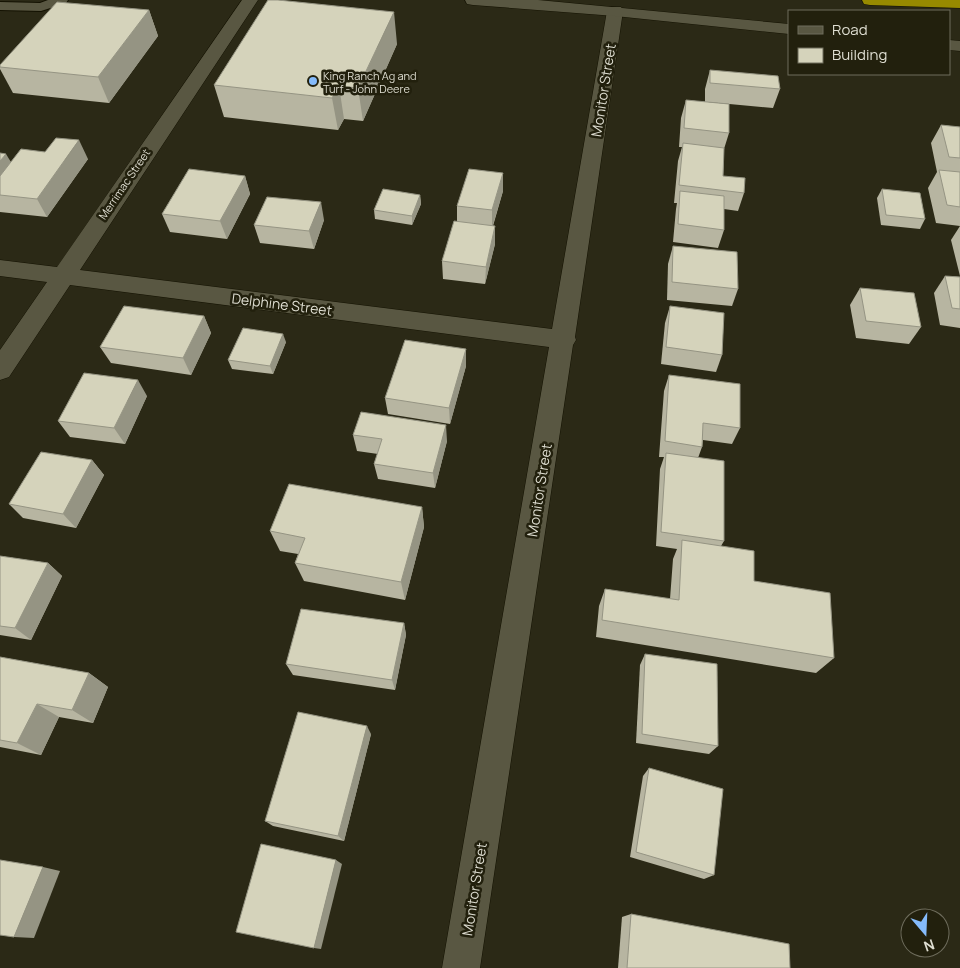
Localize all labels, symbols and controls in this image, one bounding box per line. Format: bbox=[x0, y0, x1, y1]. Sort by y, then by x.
legend bbox=[788, 10, 950, 75]
text: Road bbox=[832, 19, 868, 40]
street label: Monitor Street bbox=[586, 42, 620, 138]
text: Building bbox=[832, 44, 887, 65]
place label: King Ranch Ag and Turf - John Deere bbox=[323, 68, 417, 96]
marker: King Ranch Ag and Turf - John Deere bbox=[307, 75, 319, 87]
street label: Merrimac Street bbox=[95, 146, 153, 222]
street label: Delphine Street bbox=[231, 288, 334, 320]
street label: Monitor Street bbox=[522, 442, 556, 538]
street label: Monitor Street bbox=[457, 841, 491, 937]
north arrow bbox=[900, 908, 950, 958]
text: N bbox=[922, 935, 937, 956]

